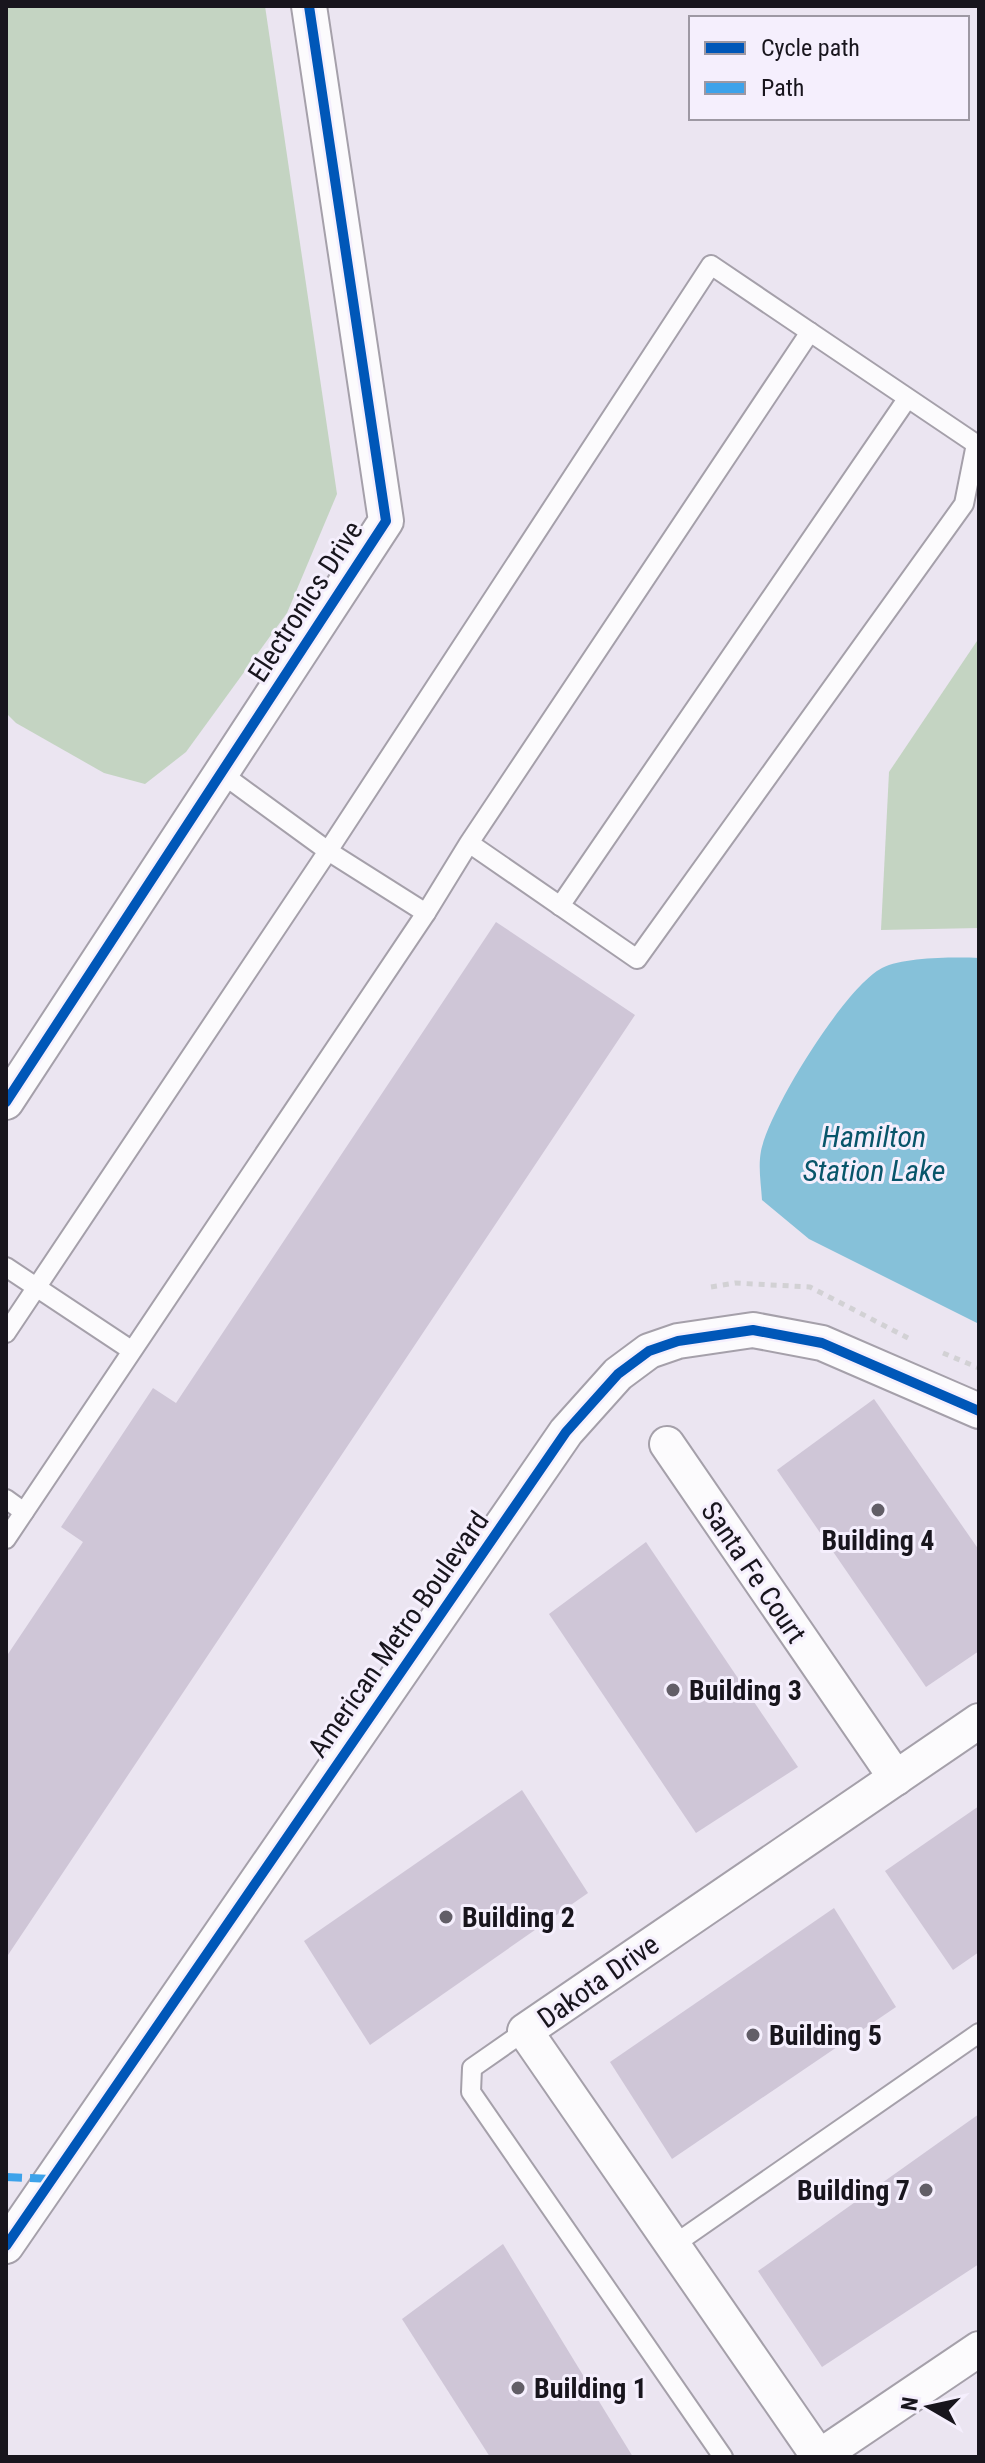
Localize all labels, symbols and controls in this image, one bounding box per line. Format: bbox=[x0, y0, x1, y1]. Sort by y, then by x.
legend bbox=[689, 16, 969, 120]
text: Cycle path bbox=[761, 34, 860, 62]
text: Path bbox=[761, 74, 804, 102]
street label: Electronics Drive bbox=[241, 515, 370, 688]
water label: Hamilton Station Lake bbox=[803, 1119, 945, 1188]
street label: Santa Fe Court bbox=[694, 1495, 813, 1649]
marker: Building 4 bbox=[869, 1501, 887, 1519]
street label: American Metro Boulevard bbox=[301, 1505, 496, 1764]
place label: Building 4 bbox=[822, 1524, 935, 1557]
place label: Building 3 bbox=[689, 1674, 802, 1707]
marker: Building 3 bbox=[664, 1681, 682, 1699]
place label: Building 2 bbox=[462, 1901, 575, 1934]
marker: Building 2 bbox=[437, 1908, 455, 1926]
street label: Dakota Drive bbox=[531, 1928, 665, 2035]
place label: Building 5 bbox=[769, 2019, 882, 2052]
marker: Building 5 bbox=[744, 2026, 762, 2044]
place label: Building 7 bbox=[797, 2174, 910, 2207]
marker: Building 7 bbox=[917, 2181, 935, 2199]
north arrow bbox=[889, 2367, 969, 2447]
place label: Building 1 bbox=[534, 2372, 647, 2405]
marker: Building 1 bbox=[509, 2379, 527, 2397]
text: N bbox=[896, 2395, 923, 2413]

